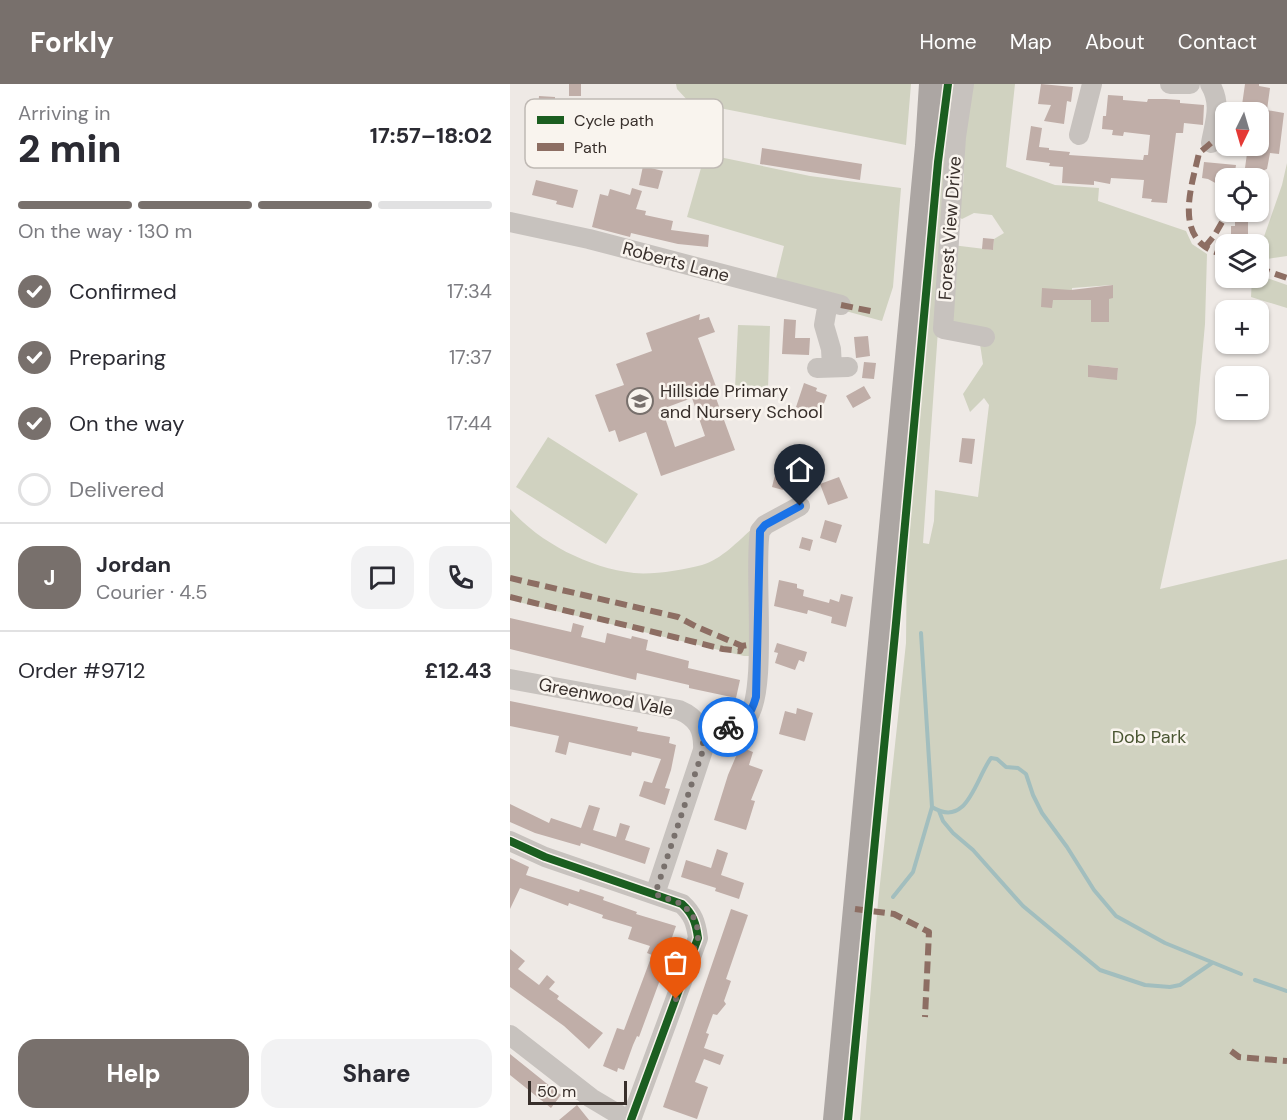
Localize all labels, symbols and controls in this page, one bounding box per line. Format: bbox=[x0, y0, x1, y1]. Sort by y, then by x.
text: Forkly bbox=[30, 24, 114, 61]
text: Home bbox=[919, 28, 977, 56]
text: Map bbox=[1010, 28, 1052, 56]
text: About bbox=[1085, 28, 1145, 56]
text: Contact bbox=[1178, 28, 1257, 56]
legend bbox=[525, 99, 723, 168]
text: Arriving in bbox=[18, 100, 110, 126]
north arrow bbox=[1215, 102, 1269, 156]
map controls bbox=[1215, 102, 1269, 420]
text: Cycle path bbox=[574, 110, 654, 131]
text: 17:57–18:02 bbox=[370, 121, 492, 150]
text: 2 min bbox=[18, 123, 122, 174]
text: Path bbox=[574, 137, 607, 158]
street label: Forest View Drive bbox=[933, 155, 967, 301]
button: locate bbox=[1215, 168, 1269, 222]
text: On the way · 130 m bbox=[18, 218, 192, 244]
button: layers bbox=[1215, 234, 1269, 288]
street label: Roberts Lane bbox=[620, 236, 732, 288]
icon: check bbox=[18, 275, 51, 308]
text: Confirmed bbox=[69, 277, 177, 306]
text: 17:34 bbox=[447, 278, 492, 304]
button: + bbox=[1215, 300, 1269, 354]
icon: check bbox=[18, 341, 51, 374]
text: Preparing bbox=[69, 343, 166, 372]
text: 17:37 bbox=[449, 344, 492, 370]
button: − bbox=[1215, 366, 1269, 420]
place label: Hillside Primary and Nursery School bbox=[660, 379, 823, 424]
school or university icon: Hillside Primary and Nursery School bbox=[625, 386, 655, 416]
icon: check bbox=[18, 407, 51, 440]
text: On the way bbox=[69, 409, 184, 438]
text: 17:44 bbox=[447, 410, 492, 436]
pin bbox=[774, 444, 825, 506]
icon: home bbox=[783, 453, 816, 486]
text: Delivered bbox=[69, 475, 164, 504]
button: chat bbox=[351, 546, 414, 609]
button: phone bbox=[429, 546, 492, 609]
text: Jordan bbox=[96, 550, 171, 579]
text: J bbox=[44, 563, 55, 592]
text: Courier · 4.5 bbox=[96, 579, 208, 605]
text: Order #9712 bbox=[18, 656, 145, 685]
text: £12.43 bbox=[424, 656, 492, 685]
street label: Greenwood Vale bbox=[537, 672, 675, 722]
courier bbox=[698, 697, 758, 757]
icon: bike bbox=[712, 711, 745, 744]
park label: Dob Park bbox=[1112, 725, 1186, 749]
pin bbox=[650, 937, 701, 999]
icon: bag bbox=[659, 946, 692, 979]
button: Help bbox=[18, 1039, 249, 1108]
button: Share bbox=[261, 1039, 492, 1108]
scale bar bbox=[528, 1078, 627, 1106]
text: 50 m bbox=[537, 1081, 576, 1102]

